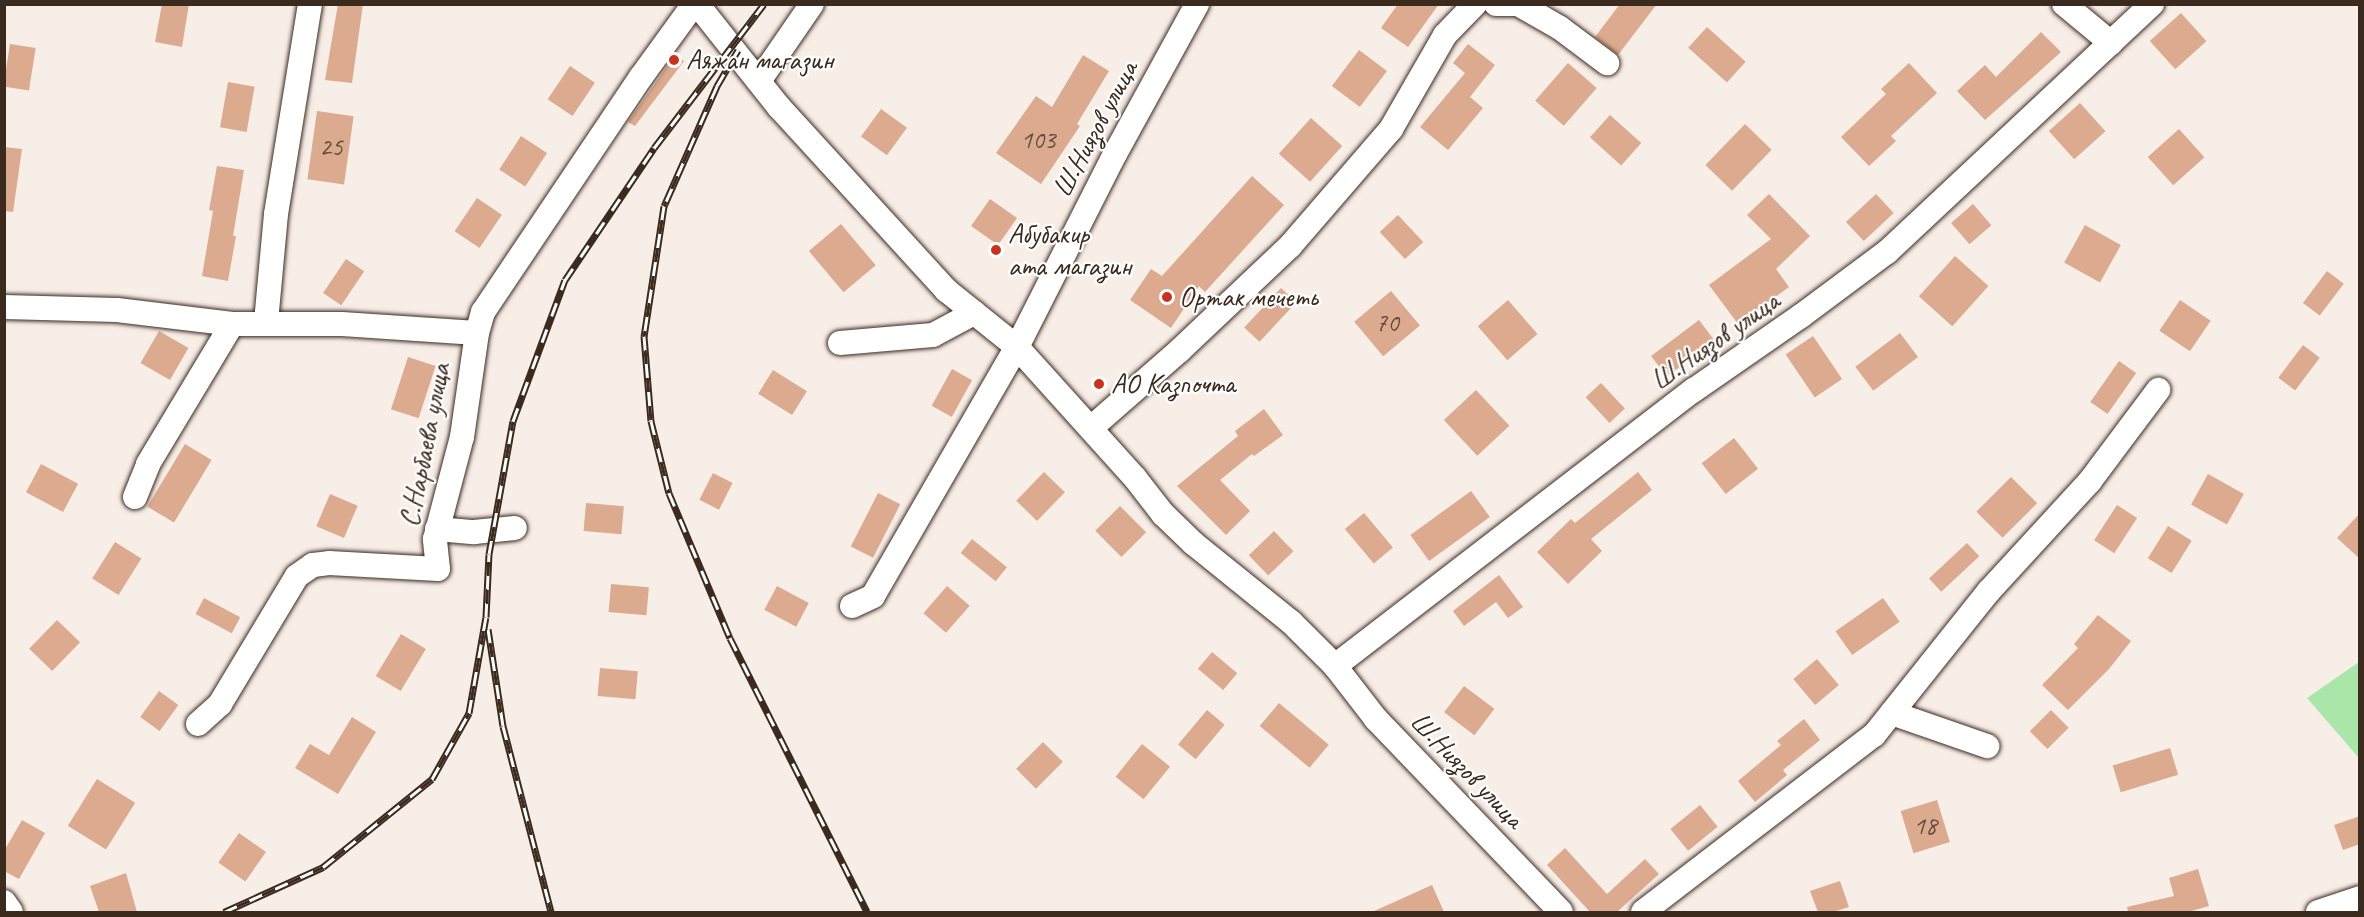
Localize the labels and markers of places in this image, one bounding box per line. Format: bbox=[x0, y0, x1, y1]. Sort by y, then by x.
place label: Аяжан магазин bbox=[686, 43, 830, 77]
marker: Аяжан магазин bbox=[667, 53, 681, 67]
place label: Абубакир ата магазин bbox=[1008, 217, 1128, 283]
marker: Абубакир ата магазин bbox=[989, 243, 1003, 257]
place label: Ортак мечеть bbox=[1179, 280, 1318, 314]
marker: Ортак мечеть bbox=[1160, 290, 1174, 304]
place label: АО Казпочта bbox=[1111, 367, 1235, 401]
marker: АО Казпочта bbox=[1092, 377, 1106, 391]

